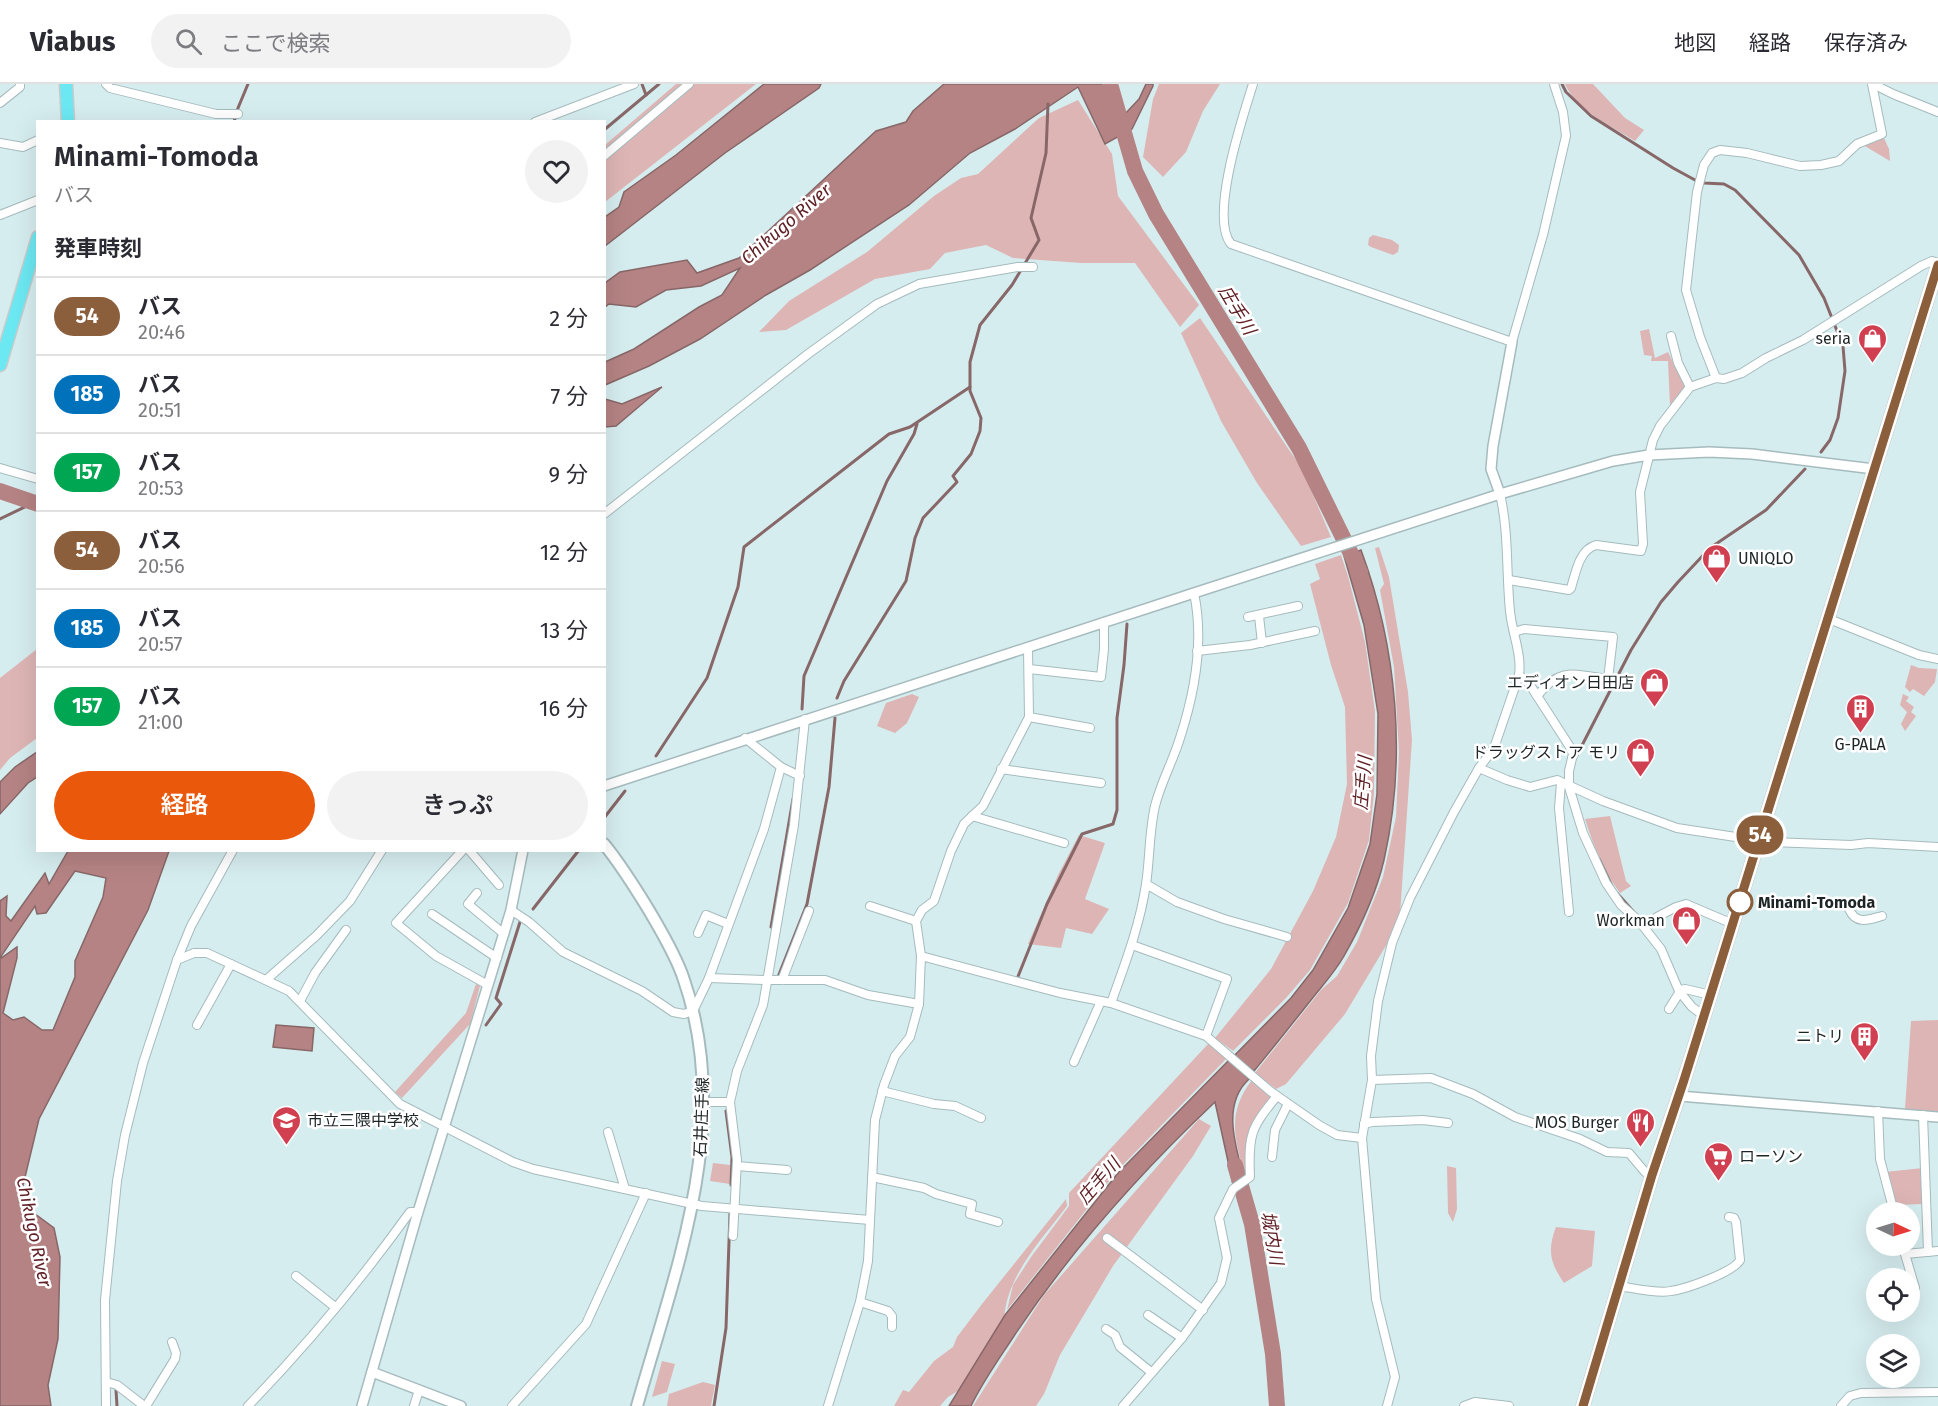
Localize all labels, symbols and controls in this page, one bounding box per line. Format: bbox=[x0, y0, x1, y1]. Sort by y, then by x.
search box bbox=[151, 14, 571, 68]
text: Viabus bbox=[30, 25, 115, 58]
icon: search bbox=[172, 25, 205, 58]
text: ここで検索 bbox=[220, 30, 330, 57]
text: 地図 bbox=[1674, 30, 1716, 56]
text: 経路 bbox=[1749, 30, 1791, 56]
text: 保存済み bbox=[1824, 30, 1908, 56]
text: Minami-Tomoda bbox=[54, 140, 259, 173]
button: heart bbox=[525, 140, 588, 203]
water label: Chikugo River bbox=[737, 178, 836, 269]
text: バス bbox=[54, 183, 94, 207]
text: 発車時刻 bbox=[54, 235, 142, 262]
water label: 庄手川 bbox=[1214, 281, 1261, 341]
text: バス bbox=[138, 293, 182, 320]
text: 54 bbox=[75, 303, 99, 329]
text: 2 分 bbox=[549, 305, 588, 332]
text: 20:46 bbox=[138, 320, 185, 344]
shop icon: seria bbox=[1856, 322, 1888, 364]
place label: seria bbox=[1815, 329, 1851, 348]
text: バス bbox=[138, 371, 182, 398]
text: 185 bbox=[70, 381, 104, 407]
text: 7 分 bbox=[550, 383, 588, 410]
text: 20:51 bbox=[138, 398, 182, 422]
text: バス bbox=[138, 449, 182, 476]
text: 157 bbox=[72, 459, 102, 485]
text: 9 分 bbox=[549, 461, 588, 488]
text: 20:53 bbox=[138, 476, 184, 500]
text: バス bbox=[138, 527, 182, 554]
text: 54 bbox=[75, 537, 99, 563]
text: 12 分 bbox=[540, 539, 588, 566]
shop icon: UNIQLO bbox=[1701, 542, 1733, 584]
place label: UNIQLO bbox=[1738, 549, 1794, 568]
text: 20:56 bbox=[138, 554, 185, 578]
text: バス bbox=[138, 605, 182, 632]
text: 185 bbox=[70, 615, 104, 641]
text: 13 分 bbox=[540, 617, 588, 644]
text: 20:57 bbox=[138, 632, 182, 656]
shop icon: エディオン日田店 bbox=[1639, 666, 1671, 708]
place label: エディオン日田店 bbox=[1507, 673, 1634, 692]
text: バス bbox=[138, 683, 182, 710]
building icon: G-PALA bbox=[1844, 692, 1876, 734]
text: 157 bbox=[72, 693, 102, 719]
text: 16 分 bbox=[539, 695, 588, 722]
text: 21:00 bbox=[138, 710, 183, 734]
place label: G-PALA bbox=[1834, 735, 1886, 754]
shop icon: ドラッグストア モリ bbox=[1625, 736, 1657, 778]
place label: ドラッグストア モリ bbox=[1472, 743, 1620, 762]
water label: 庄手川 bbox=[1350, 753, 1376, 811]
button: 経路 bbox=[54, 771, 315, 840]
button: きっぷ bbox=[327, 771, 588, 840]
line badge: 54 bbox=[1733, 816, 1787, 855]
text: 54 bbox=[1748, 822, 1772, 848]
marker: Minami-Tomoda bbox=[1727, 889, 1753, 915]
place label: Minami-Tomoda bbox=[1758, 893, 1875, 912]
shop icon: Workman bbox=[1670, 904, 1702, 946]
place label: Workman bbox=[1596, 911, 1665, 930]
building icon: ニトリ bbox=[1849, 1020, 1881, 1062]
place label: ニトリ bbox=[1796, 1027, 1844, 1046]
street label: 石井庄手線 bbox=[691, 1077, 712, 1157]
school or university icon: 市立三隈中学校 bbox=[270, 1104, 302, 1146]
restaurant icon: MOS Burger bbox=[1624, 1106, 1656, 1148]
place label: 市立三隈中学校 bbox=[307, 1111, 419, 1130]
place label: MOS Burger bbox=[1535, 1113, 1620, 1132]
supermarket icon: ローソン bbox=[1702, 1140, 1734, 1182]
place label: ローソン bbox=[1739, 1147, 1803, 1166]
water label: 庄手川 bbox=[1073, 1152, 1126, 1209]
water label: Chikugo River bbox=[12, 1175, 57, 1290]
north arrow bbox=[1866, 1202, 1920, 1256]
map controls bbox=[1866, 1202, 1920, 1388]
water label: 城内川 bbox=[1256, 1210, 1288, 1268]
button: locate bbox=[1866, 1268, 1920, 1322]
button: layers bbox=[1866, 1334, 1920, 1388]

